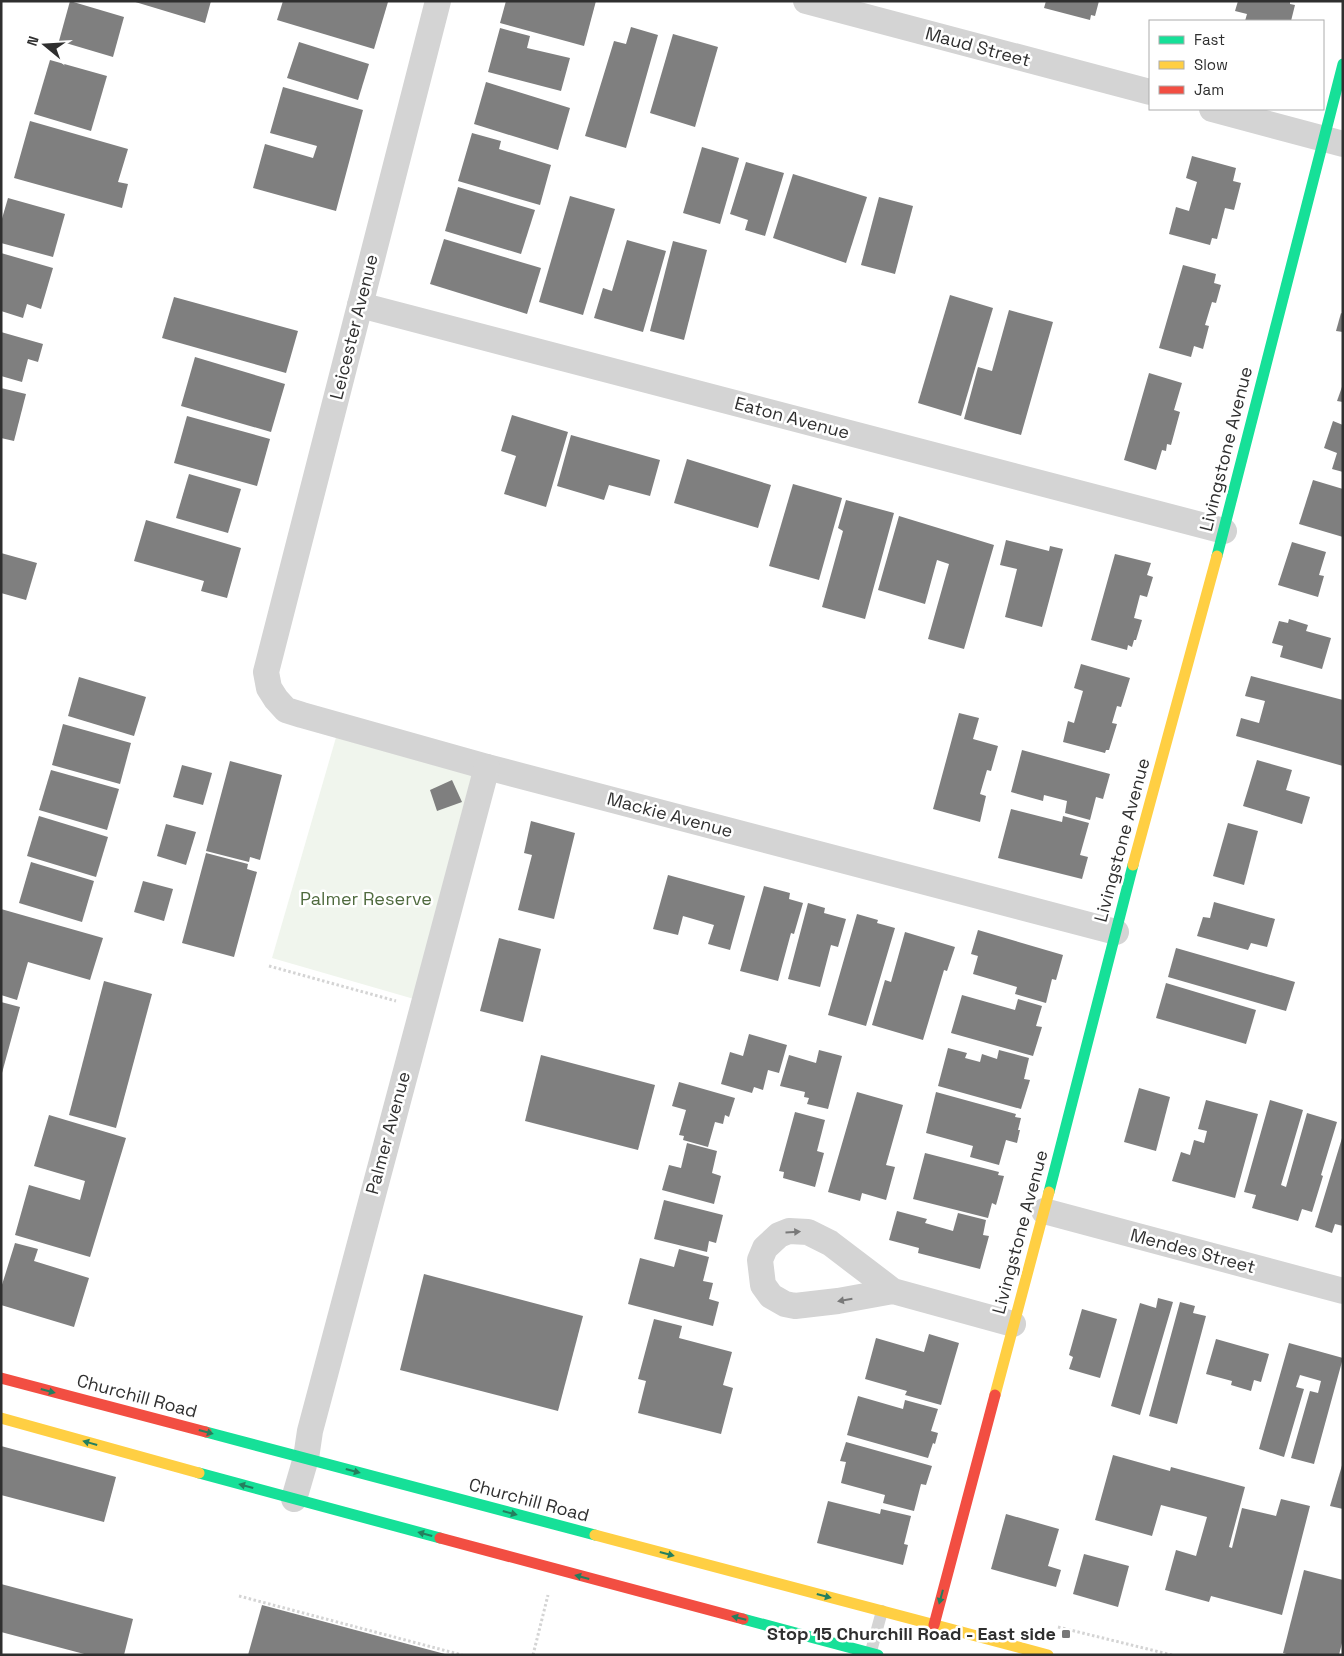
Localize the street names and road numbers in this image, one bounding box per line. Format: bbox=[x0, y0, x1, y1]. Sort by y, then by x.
street label: Maud Street bbox=[923, 21, 1033, 72]
street label: Leicester Avenue bbox=[324, 252, 383, 402]
street label: Livingstone Avenue bbox=[1194, 364, 1257, 534]
street label: Eaton Avenue bbox=[732, 391, 852, 444]
street label: Livingstone Avenue bbox=[1089, 755, 1154, 924]
street label: Mackie Avenue bbox=[605, 787, 735, 842]
street label: Palmer Avenue bbox=[360, 1069, 415, 1197]
street label: Livingstone Avenue bbox=[987, 1147, 1052, 1316]
street label: Mendes Street bbox=[1128, 1223, 1258, 1278]
street label: Churchill Road bbox=[74, 1368, 200, 1423]
street label: Churchill Road bbox=[466, 1472, 592, 1527]

